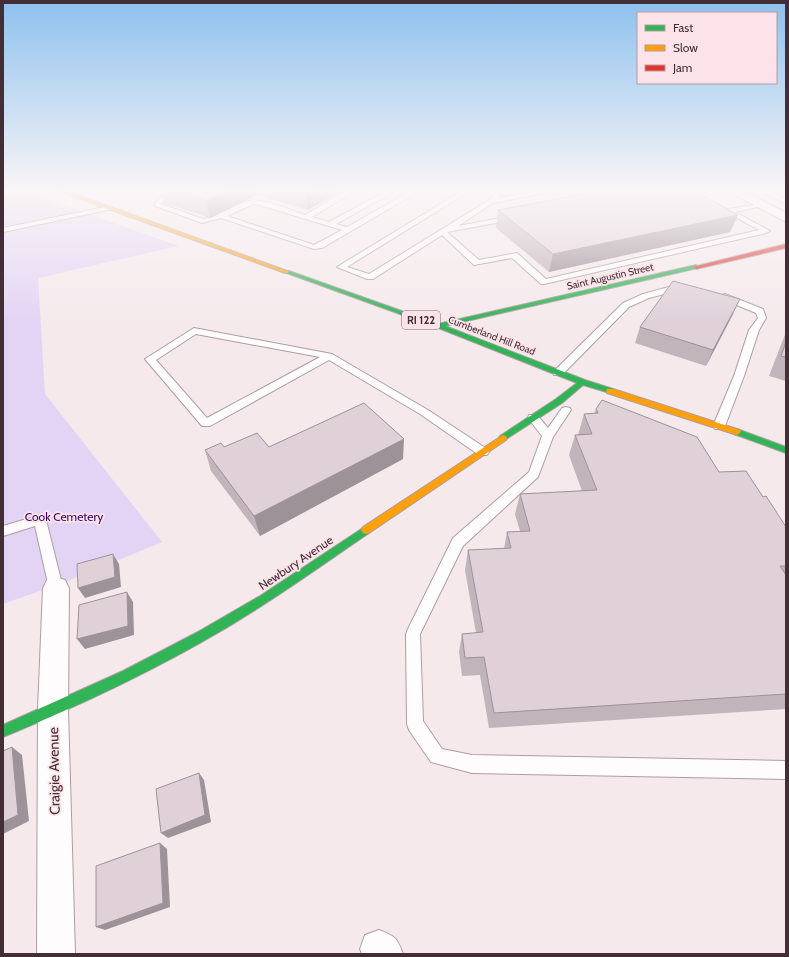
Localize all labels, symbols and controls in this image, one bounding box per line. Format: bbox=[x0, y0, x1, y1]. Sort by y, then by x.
legend bbox=[637, 12, 777, 84]
text: Fast bbox=[673, 20, 693, 35]
text: Slow bbox=[673, 40, 698, 55]
text: Jam bbox=[672, 60, 692, 75]
street label: Saint Augustin Street bbox=[566, 260, 655, 293]
road number: RI 122 bbox=[402, 311, 440, 329]
street label: Cumberland Hill Road bbox=[446, 313, 537, 358]
park label: Cook Cemetery bbox=[25, 509, 103, 524]
street label: Newbury Avenue bbox=[256, 532, 336, 593]
street label: Craigie Avenue bbox=[44, 727, 64, 815]

